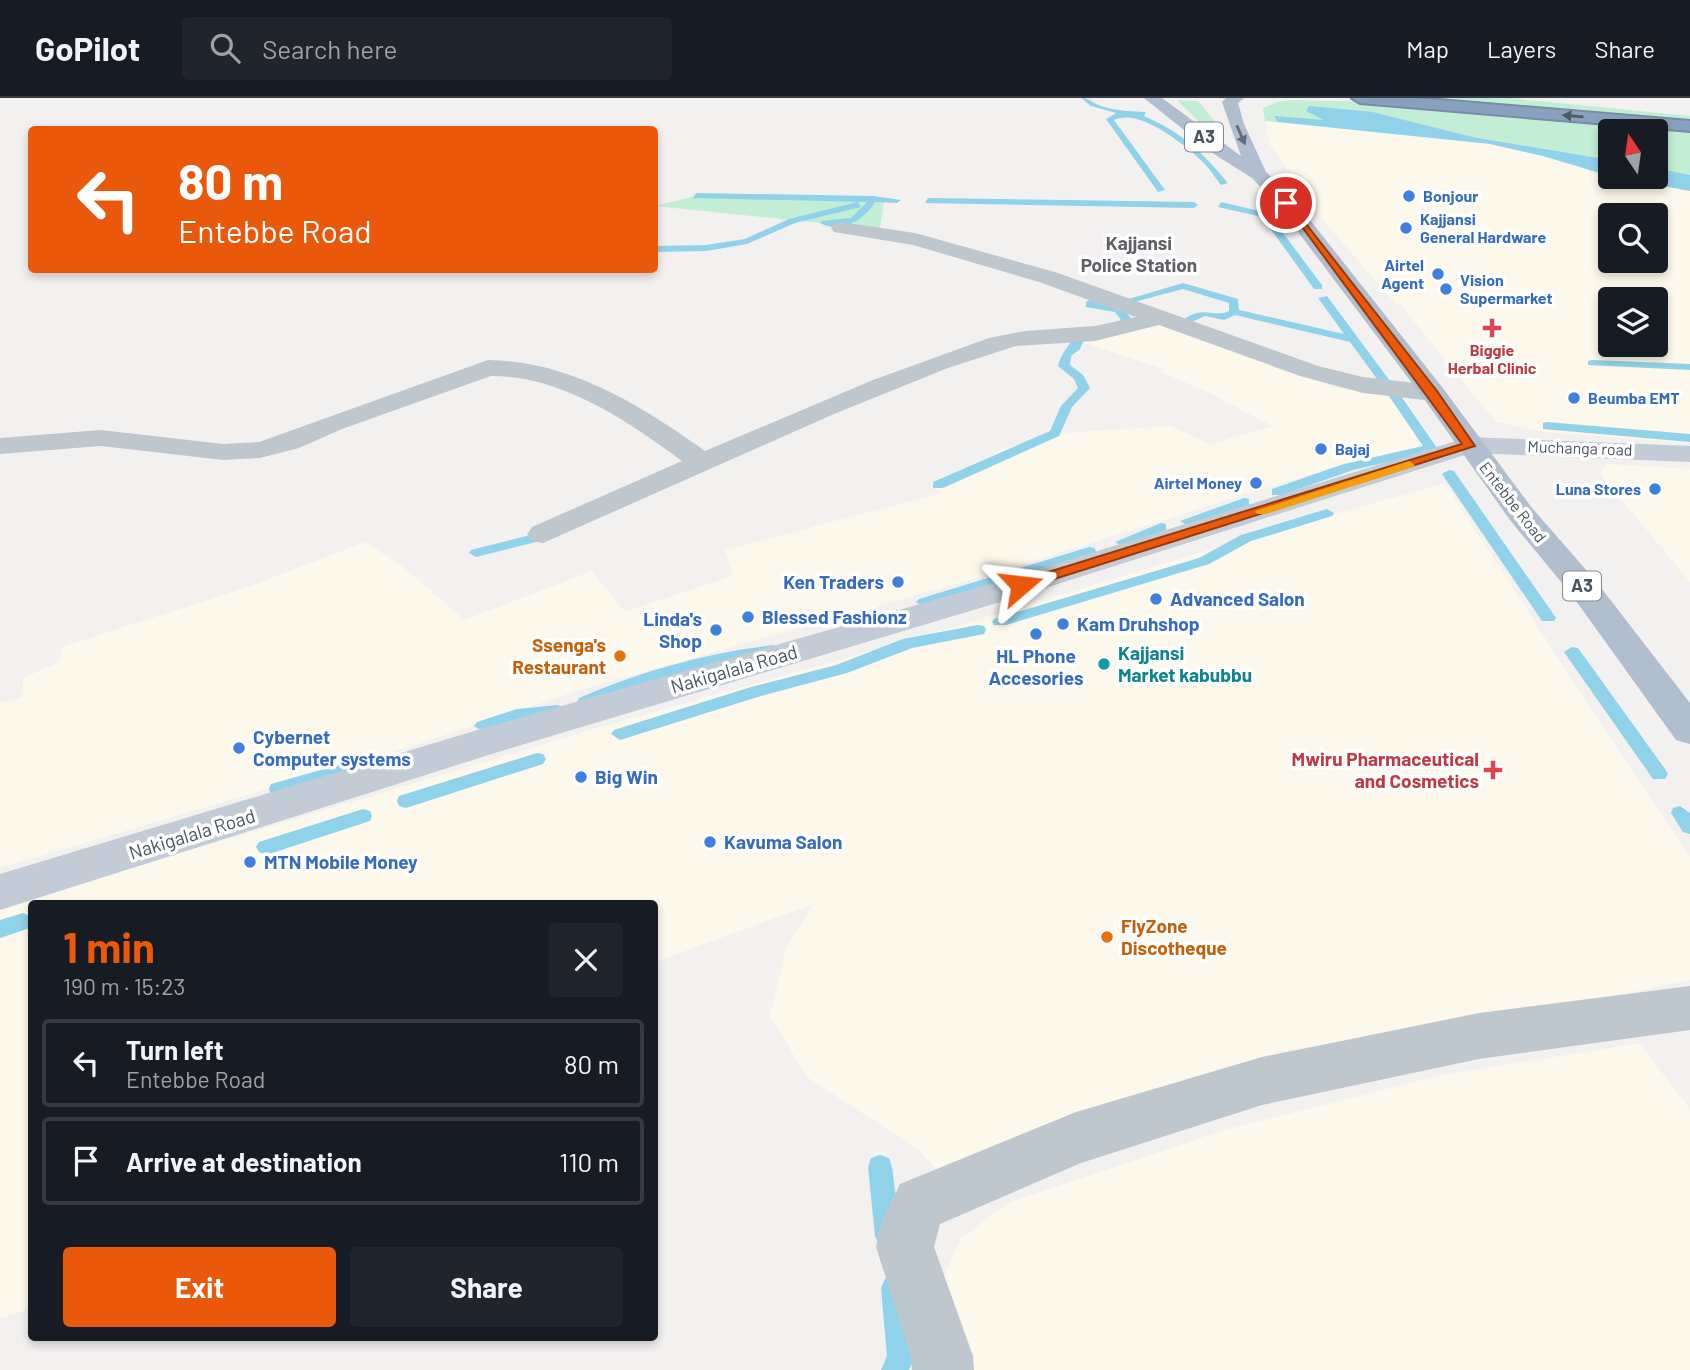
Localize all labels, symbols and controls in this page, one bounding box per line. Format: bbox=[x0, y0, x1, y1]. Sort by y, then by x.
search box bbox=[182, 17, 672, 80]
text: GoPilot bbox=[35, 28, 140, 68]
icon: search bbox=[206, 29, 244, 67]
text: Search here bbox=[262, 33, 397, 64]
text: Map bbox=[1406, 34, 1449, 63]
text: Layers bbox=[1487, 34, 1556, 63]
text: Share bbox=[1594, 34, 1655, 63]
one-way arrow bbox=[1562, 110, 1584, 121]
north arrow bbox=[1598, 119, 1668, 189]
map controls bbox=[1598, 119, 1668, 357]
road number: A3 bbox=[1185, 122, 1223, 152]
one-way arrow bbox=[1236, 125, 1247, 146]
text: 80 m bbox=[178, 151, 283, 210]
icon: left bbox=[63, 154, 154, 245]
pin bbox=[1256, 173, 1316, 233]
icon: arrive bbox=[1267, 184, 1305, 222]
place label: Bonjour bbox=[1423, 186, 1478, 205]
marker: Bonjour bbox=[1401, 188, 1417, 204]
button: search bbox=[1598, 203, 1668, 273]
place label: Kajjansi General Hardware bbox=[1420, 209, 1546, 246]
text: Entebbe Road bbox=[178, 211, 372, 249]
marker: Kajjansi General Hardware bbox=[1398, 220, 1414, 236]
district label: Kajjansi Police Station bbox=[1081, 231, 1197, 276]
place label: Airtel Agent bbox=[1381, 255, 1424, 292]
marker: Airtel Agent bbox=[1430, 266, 1446, 282]
place label: Vision Supermarket bbox=[1460, 270, 1553, 307]
marker: Vision Supermarket bbox=[1438, 281, 1454, 297]
button: layers bbox=[1598, 287, 1668, 357]
marker: Biggie Herbal Clinic bbox=[1482, 318, 1502, 338]
place label: Biggie Herbal Clinic bbox=[1448, 340, 1537, 377]
place label: Beumba EMT bbox=[1588, 388, 1680, 407]
marker: Beumba EMT bbox=[1566, 390, 1582, 406]
street label: Muchanga road bbox=[1527, 436, 1633, 459]
place label: Bajaj bbox=[1335, 439, 1370, 458]
marker: Bajaj bbox=[1313, 441, 1329, 457]
street label: Entebbe Road bbox=[1476, 458, 1551, 546]
place label: Airtel Money bbox=[1154, 473, 1242, 492]
marker: Airtel Money bbox=[1248, 475, 1264, 491]
place label: Luna Stores bbox=[1556, 479, 1641, 498]
marker: Luna Stores bbox=[1647, 481, 1663, 497]
position arrow bbox=[984, 548, 1058, 622]
place label: Ken Traders bbox=[783, 570, 884, 593]
road number: A3 bbox=[1563, 572, 1601, 600]
marker: Ken Traders bbox=[890, 574, 906, 590]
place label: Advanced Salon bbox=[1170, 587, 1305, 610]
marker: Advanced Salon bbox=[1148, 591, 1164, 607]
place label: Blessed Fashionz bbox=[762, 605, 907, 628]
place label: Linda's Shop bbox=[643, 607, 702, 652]
marker: Blessed Fashionz bbox=[740, 609, 756, 625]
place label: Kam Druhshop bbox=[1077, 612, 1200, 635]
marker: Kam Druhshop bbox=[1055, 616, 1071, 632]
marker: Linda's Shop bbox=[708, 622, 724, 638]
marker: HL Phone Accesories bbox=[1028, 626, 1044, 642]
place label: Ssenga's Restaurant bbox=[512, 633, 606, 678]
street label: Nakigalala Road bbox=[668, 639, 800, 698]
place label: Kajjansi Market kabubbu bbox=[1118, 641, 1252, 686]
place label: HL Phone Accesories bbox=[989, 644, 1083, 689]
marker: Ssenga's Restaurant bbox=[612, 648, 628, 664]
marker: Kajjansi Market kabubbu bbox=[1096, 656, 1112, 672]
place label: Cybernet Computer systems bbox=[253, 725, 411, 770]
marker: Cybernet Computer systems bbox=[231, 740, 247, 756]
place label: Mwiru Pharmaceutical and Cosmetics bbox=[1292, 747, 1479, 792]
marker: Mwiru Pharmaceutical and Cosmetics bbox=[1485, 762, 1501, 778]
place label: Big Win bbox=[595, 765, 658, 788]
marker: Big Win bbox=[573, 769, 589, 785]
street label: Nakigalala Road bbox=[126, 803, 258, 864]
place label: Kavuma Salon bbox=[724, 830, 842, 853]
marker: Kavuma Salon bbox=[702, 834, 718, 850]
place label: MTN Mobile Money bbox=[264, 850, 418, 873]
marker: MTN Mobile Money bbox=[242, 854, 258, 870]
place label: FlyZone Discotheque bbox=[1121, 914, 1227, 959]
text: 1 min bbox=[63, 921, 155, 971]
button: close bbox=[549, 923, 623, 997]
marker: FlyZone Discotheque bbox=[1099, 929, 1115, 945]
text: 190 m · 15:23 bbox=[63, 972, 185, 1000]
text: Turn left bbox=[126, 1034, 224, 1065]
icon: left bbox=[67, 1044, 105, 1082]
text: 80 m bbox=[564, 1048, 619, 1079]
text: Entebbe Road bbox=[126, 1065, 265, 1093]
icon: arrive bbox=[67, 1142, 105, 1180]
text: Arrive at destination bbox=[126, 1146, 362, 1177]
text: 110 m bbox=[559, 1146, 619, 1177]
button: Exit bbox=[63, 1247, 336, 1327]
button: Share bbox=[350, 1247, 623, 1327]

